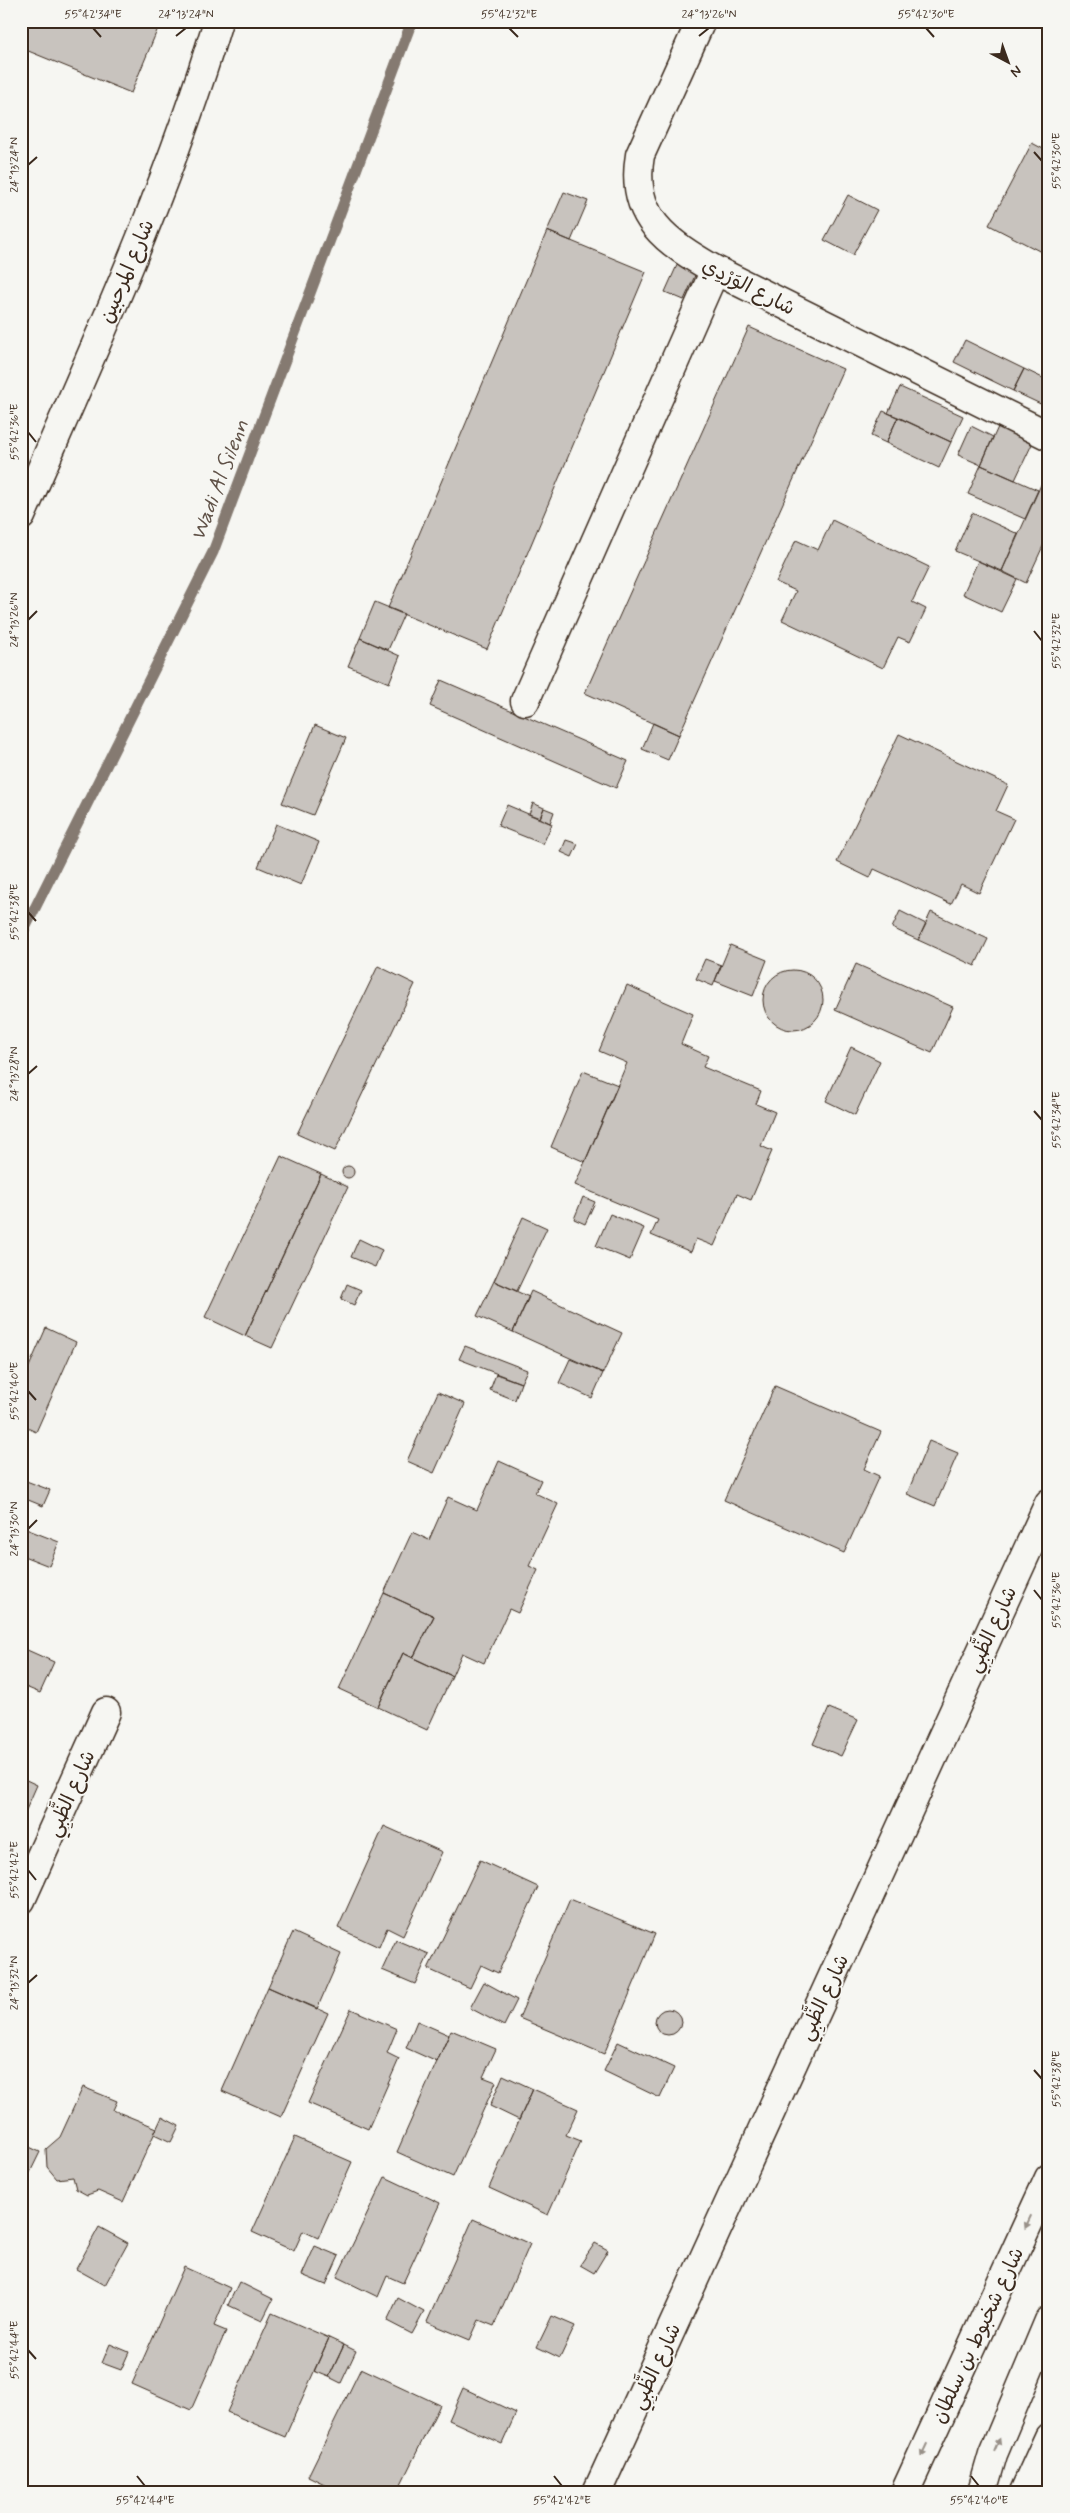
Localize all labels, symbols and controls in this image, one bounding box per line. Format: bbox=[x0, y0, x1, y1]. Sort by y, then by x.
text: 55°42'34"E bbox=[64, 7, 122, 23]
text: 24°13'24"N bbox=[158, 7, 214, 23]
text: 55°42'32"E bbox=[481, 7, 537, 23]
text: 24°13'26"N bbox=[681, 7, 737, 23]
text: 55°42'30"E bbox=[897, 7, 955, 23]
north arrow bbox=[982, 38, 1032, 88]
text: N bbox=[1006, 61, 1025, 81]
text: 55°42'30"E bbox=[1049, 132, 1065, 190]
text: 24°13'24"N bbox=[7, 137, 23, 193]
street label: شارع المرحبين bbox=[93, 216, 161, 328]
street label: شارع الوَرْدِي bbox=[697, 252, 800, 322]
text: 55°42'36"E bbox=[7, 404, 23, 460]
water label: Wadi Al Silenn bbox=[184, 416, 256, 545]
text: 24°13'26"N bbox=[7, 592, 23, 648]
text: 55°42'32"E bbox=[1049, 613, 1065, 669]
text: 55°42'38"E bbox=[7, 884, 23, 940]
text: 24°13'28"N bbox=[7, 1046, 23, 1102]
text: 55°42'34"E bbox=[1049, 1091, 1065, 1149]
text: 55°42'40"E bbox=[7, 1362, 23, 1420]
text: 24°13'30"N bbox=[7, 1502, 23, 1556]
text: 55°42'36"E bbox=[1049, 1572, 1065, 1628]
street label: شارع الظَّبِي bbox=[957, 1581, 1027, 1678]
street label: شارع الظَّبِي bbox=[37, 1745, 105, 1842]
text: 55°42'42"E bbox=[7, 1841, 23, 1899]
street label: شارع الظَّبِي bbox=[789, 1949, 859, 2046]
text: 24°13'32"N bbox=[7, 1956, 23, 2010]
text: 55°42'38"E bbox=[1049, 2051, 1065, 2107]
one-way arrow bbox=[1024, 2215, 1033, 2230]
street label: شارع شخبوط بن سلطان bbox=[926, 2243, 1031, 2428]
street label: شارع الظَّبِي bbox=[621, 2318, 691, 2415]
text: 55°42'44"E bbox=[7, 2320, 23, 2380]
one-way arrow bbox=[993, 2438, 1001, 2452]
one-way arrow bbox=[920, 2443, 928, 2457]
text: 55°42'44"E bbox=[115, 2493, 175, 2509]
text: 55°42'42"E bbox=[533, 2493, 591, 2509]
text: 55°42'40"E bbox=[950, 2493, 1008, 2509]

